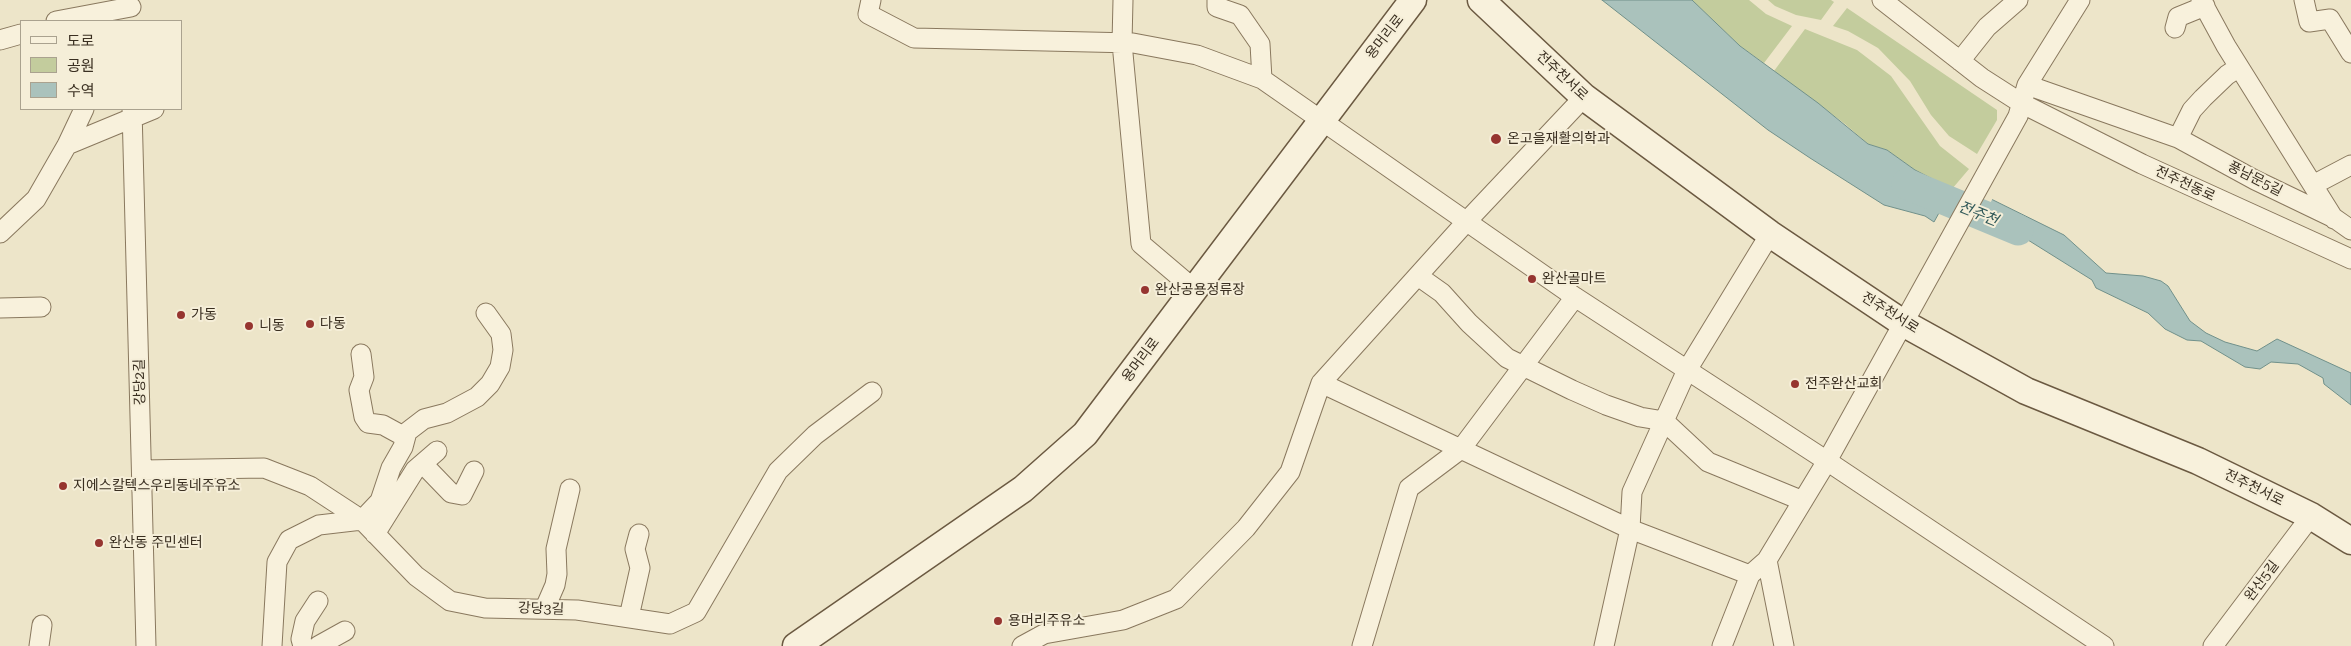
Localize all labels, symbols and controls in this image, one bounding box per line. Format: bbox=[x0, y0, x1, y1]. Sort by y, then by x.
street label: 용머리로 bbox=[1363, 12, 1407, 62]
legend bbox=[20, 20, 182, 110]
text: 도로 bbox=[67, 32, 95, 50]
street label: 전주천서로 bbox=[1533, 48, 1591, 104]
text: 공원 bbox=[67, 57, 95, 75]
text: 수역 bbox=[67, 82, 95, 100]
place label: 온고을재활의학과 bbox=[1507, 131, 1610, 147]
marker: 온고을재활의학과 bbox=[1489, 132, 1503, 146]
street label: 풍남문5길 bbox=[2225, 158, 2285, 200]
street label: 전주천동로 bbox=[2152, 163, 2218, 205]
water label: 전주천 bbox=[1955, 198, 2001, 230]
place label: 완산골마트 bbox=[1542, 271, 1606, 287]
marker: 완산골마트 bbox=[1526, 273, 1538, 285]
place label: 완산공용정류장 bbox=[1155, 282, 1245, 298]
marker: 완산공용정류장 bbox=[1139, 284, 1151, 296]
street label: 전주천서로 bbox=[1858, 289, 1922, 337]
place label: 가동 bbox=[191, 307, 217, 323]
marker: 가동 bbox=[175, 309, 187, 321]
place label: 다동 bbox=[320, 316, 346, 332]
place label: 니동 bbox=[259, 318, 285, 334]
marker: 다동 bbox=[304, 318, 316, 330]
marker: 니동 bbox=[243, 320, 255, 332]
street label: 용머리로 bbox=[1119, 334, 1163, 386]
street label: 강당2길 bbox=[131, 359, 149, 405]
place label: 전주완산교회 bbox=[1805, 376, 1882, 392]
marker: 전주완산교회 bbox=[1789, 378, 1801, 390]
street label: 전주천서로 bbox=[2221, 466, 2287, 510]
place label: 지에스칼텍스우리동네주유소 bbox=[73, 478, 240, 494]
marker: 지에스칼텍스우리동네주유소 bbox=[57, 480, 69, 492]
place label: 완산동 주민센터 bbox=[109, 535, 203, 551]
marker: 완산동 주민센터 bbox=[93, 537, 105, 549]
street label: 완산5길 bbox=[2241, 557, 2283, 605]
street label: 강당3길 bbox=[517, 600, 565, 618]
place label: 용머리주유소 bbox=[1008, 613, 1085, 629]
marker: 용머리주유소 bbox=[992, 615, 1004, 627]

